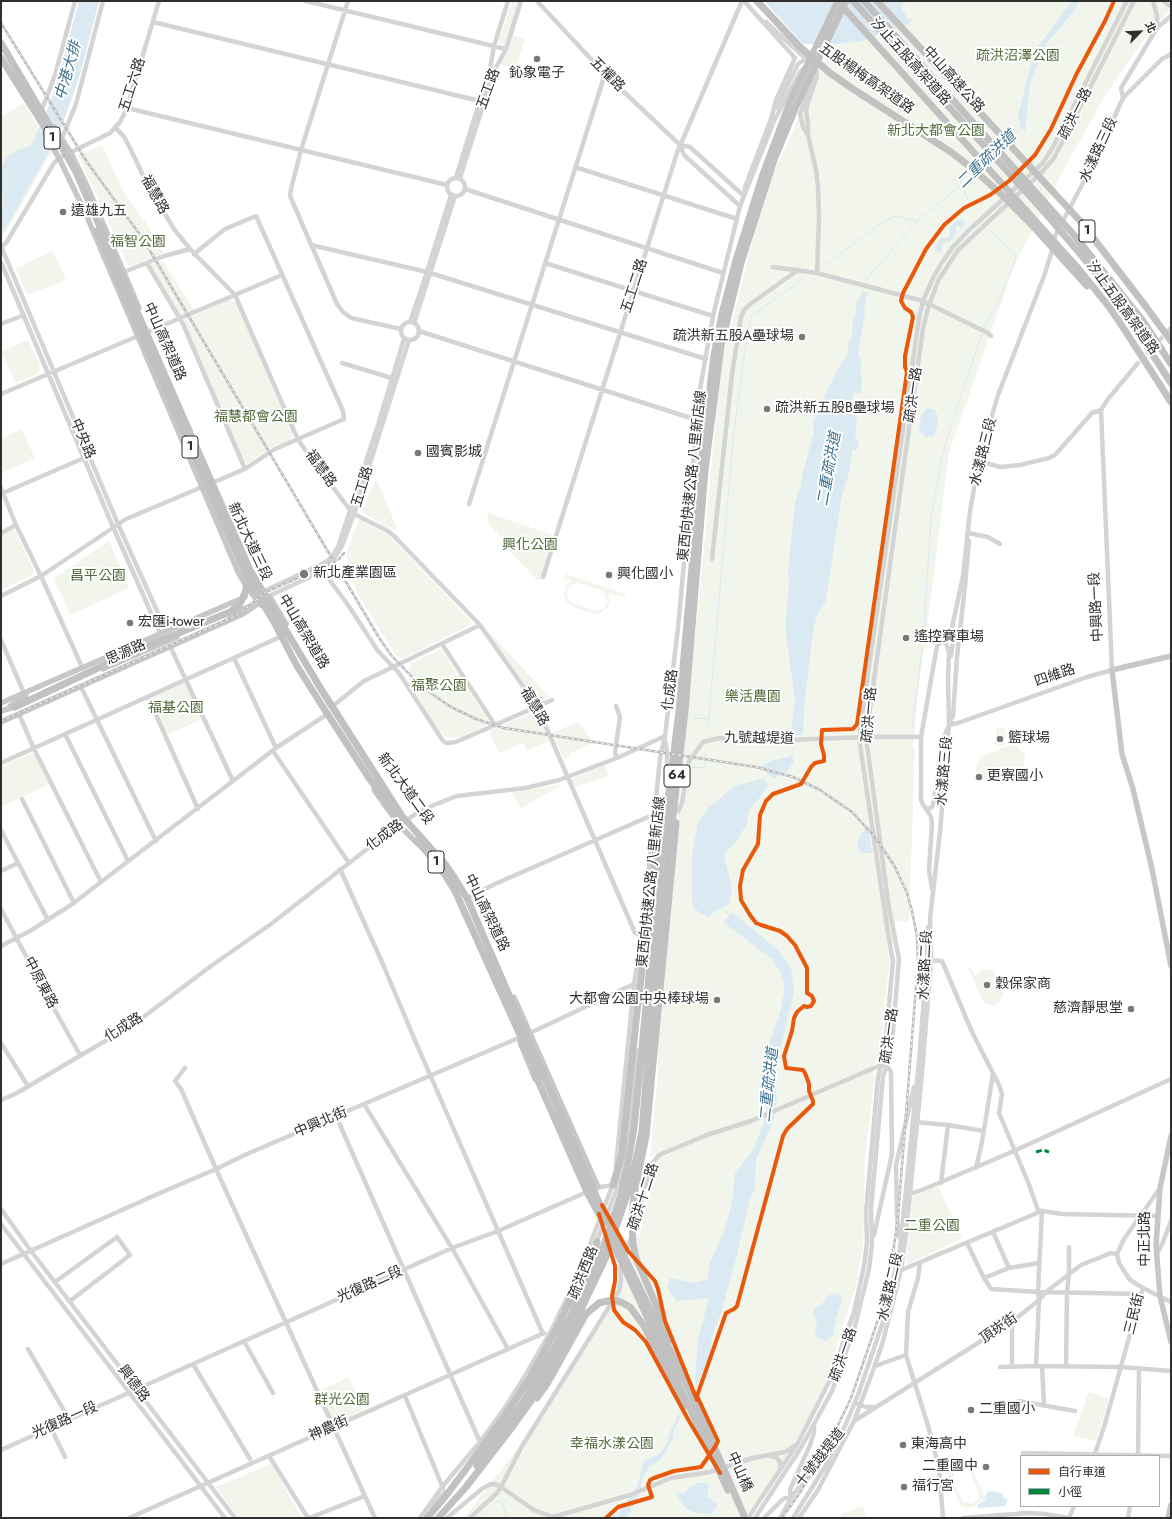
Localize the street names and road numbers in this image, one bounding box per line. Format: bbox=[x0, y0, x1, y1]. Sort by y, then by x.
street label: 汐止五股高架道路 bbox=[866, 15, 954, 109]
street label: 五股楊梅高架道路 bbox=[815, 40, 917, 118]
street label: 中山高速公路 bbox=[919, 43, 987, 117]
street label: 五權路 bbox=[586, 54, 628, 96]
street label: 五工六路 bbox=[116, 56, 150, 114]
street label: 五工路 bbox=[474, 66, 504, 112]
street label: 疏洪一路 bbox=[1056, 85, 1096, 143]
street label: 水漾路三段 bbox=[1077, 115, 1121, 185]
road number: 1 bbox=[44, 127, 60, 149]
street label: 福慧路 bbox=[136, 173, 172, 217]
road number: 1 bbox=[1079, 220, 1095, 242]
street label: 五工二路 bbox=[618, 257, 652, 315]
street label: 汐止五股高架道路 bbox=[1082, 258, 1162, 358]
street label: 中山高架道路 bbox=[139, 300, 189, 384]
street label: 疏洪一路 bbox=[902, 366, 926, 424]
street label: 東西向快速公路 八里新店線 bbox=[676, 389, 710, 563]
street label: 中央路 bbox=[66, 416, 98, 462]
street label: 水漾路三段 bbox=[967, 416, 1001, 488]
road number: 1 bbox=[182, 436, 198, 458]
street label: 福慧路 bbox=[301, 447, 339, 491]
street label: 五工路 bbox=[349, 464, 377, 510]
street label: 新北大道三段 bbox=[224, 500, 274, 584]
street label: 中興路一段 bbox=[1087, 572, 1107, 642]
street label: 中山高架道路 bbox=[274, 592, 332, 672]
street label: 思源路 bbox=[103, 637, 149, 669]
street label: 四維路 bbox=[1032, 661, 1078, 691]
street label: 化成路 bbox=[660, 668, 682, 712]
street label: 福慧路 bbox=[516, 685, 552, 729]
street label: 疏洪一路 bbox=[859, 686, 881, 744]
street label: 九號越堤道 bbox=[724, 730, 794, 748]
street label: 水漾路三段 bbox=[934, 735, 956, 807]
street label: 新北大道二段 bbox=[374, 750, 436, 828]
road number: 64 bbox=[664, 765, 690, 787]
street label: 東西向快速公路 八里新店線 bbox=[635, 795, 669, 969]
street label: 化成路 bbox=[363, 817, 407, 855]
road number: 1 bbox=[428, 851, 444, 873]
street label: 中山高架道路 bbox=[460, 872, 512, 954]
street label: 水漾路二段 bbox=[916, 930, 936, 1000]
street label: 中原東路 bbox=[19, 954, 61, 1012]
street label: 疏洪一路 bbox=[878, 1007, 902, 1065]
street label: 化成路 bbox=[102, 1010, 146, 1046]
street label: 中興北街 bbox=[292, 1104, 350, 1142]
street label: 疏洪十二路 bbox=[625, 1161, 663, 1233]
street label: 中正北路 bbox=[1138, 1211, 1154, 1267]
street label: 疏洪西路 bbox=[566, 1244, 602, 1302]
street label: 水漾路二段 bbox=[875, 1251, 907, 1323]
street label: 光復路二段 bbox=[335, 1263, 405, 1307]
street label: 三民街 bbox=[1122, 1292, 1148, 1336]
street label: 頂崁街 bbox=[977, 1310, 1021, 1348]
street label: 疏洪一路 bbox=[827, 1326, 861, 1384]
street label: 興德路 bbox=[114, 1362, 152, 1406]
street label: 光復路一段 bbox=[30, 1399, 100, 1443]
street label: 神農街 bbox=[306, 1413, 352, 1445]
street label: 十號越堤道 bbox=[793, 1425, 849, 1491]
street label: 中山橋 bbox=[723, 1449, 755, 1495]

